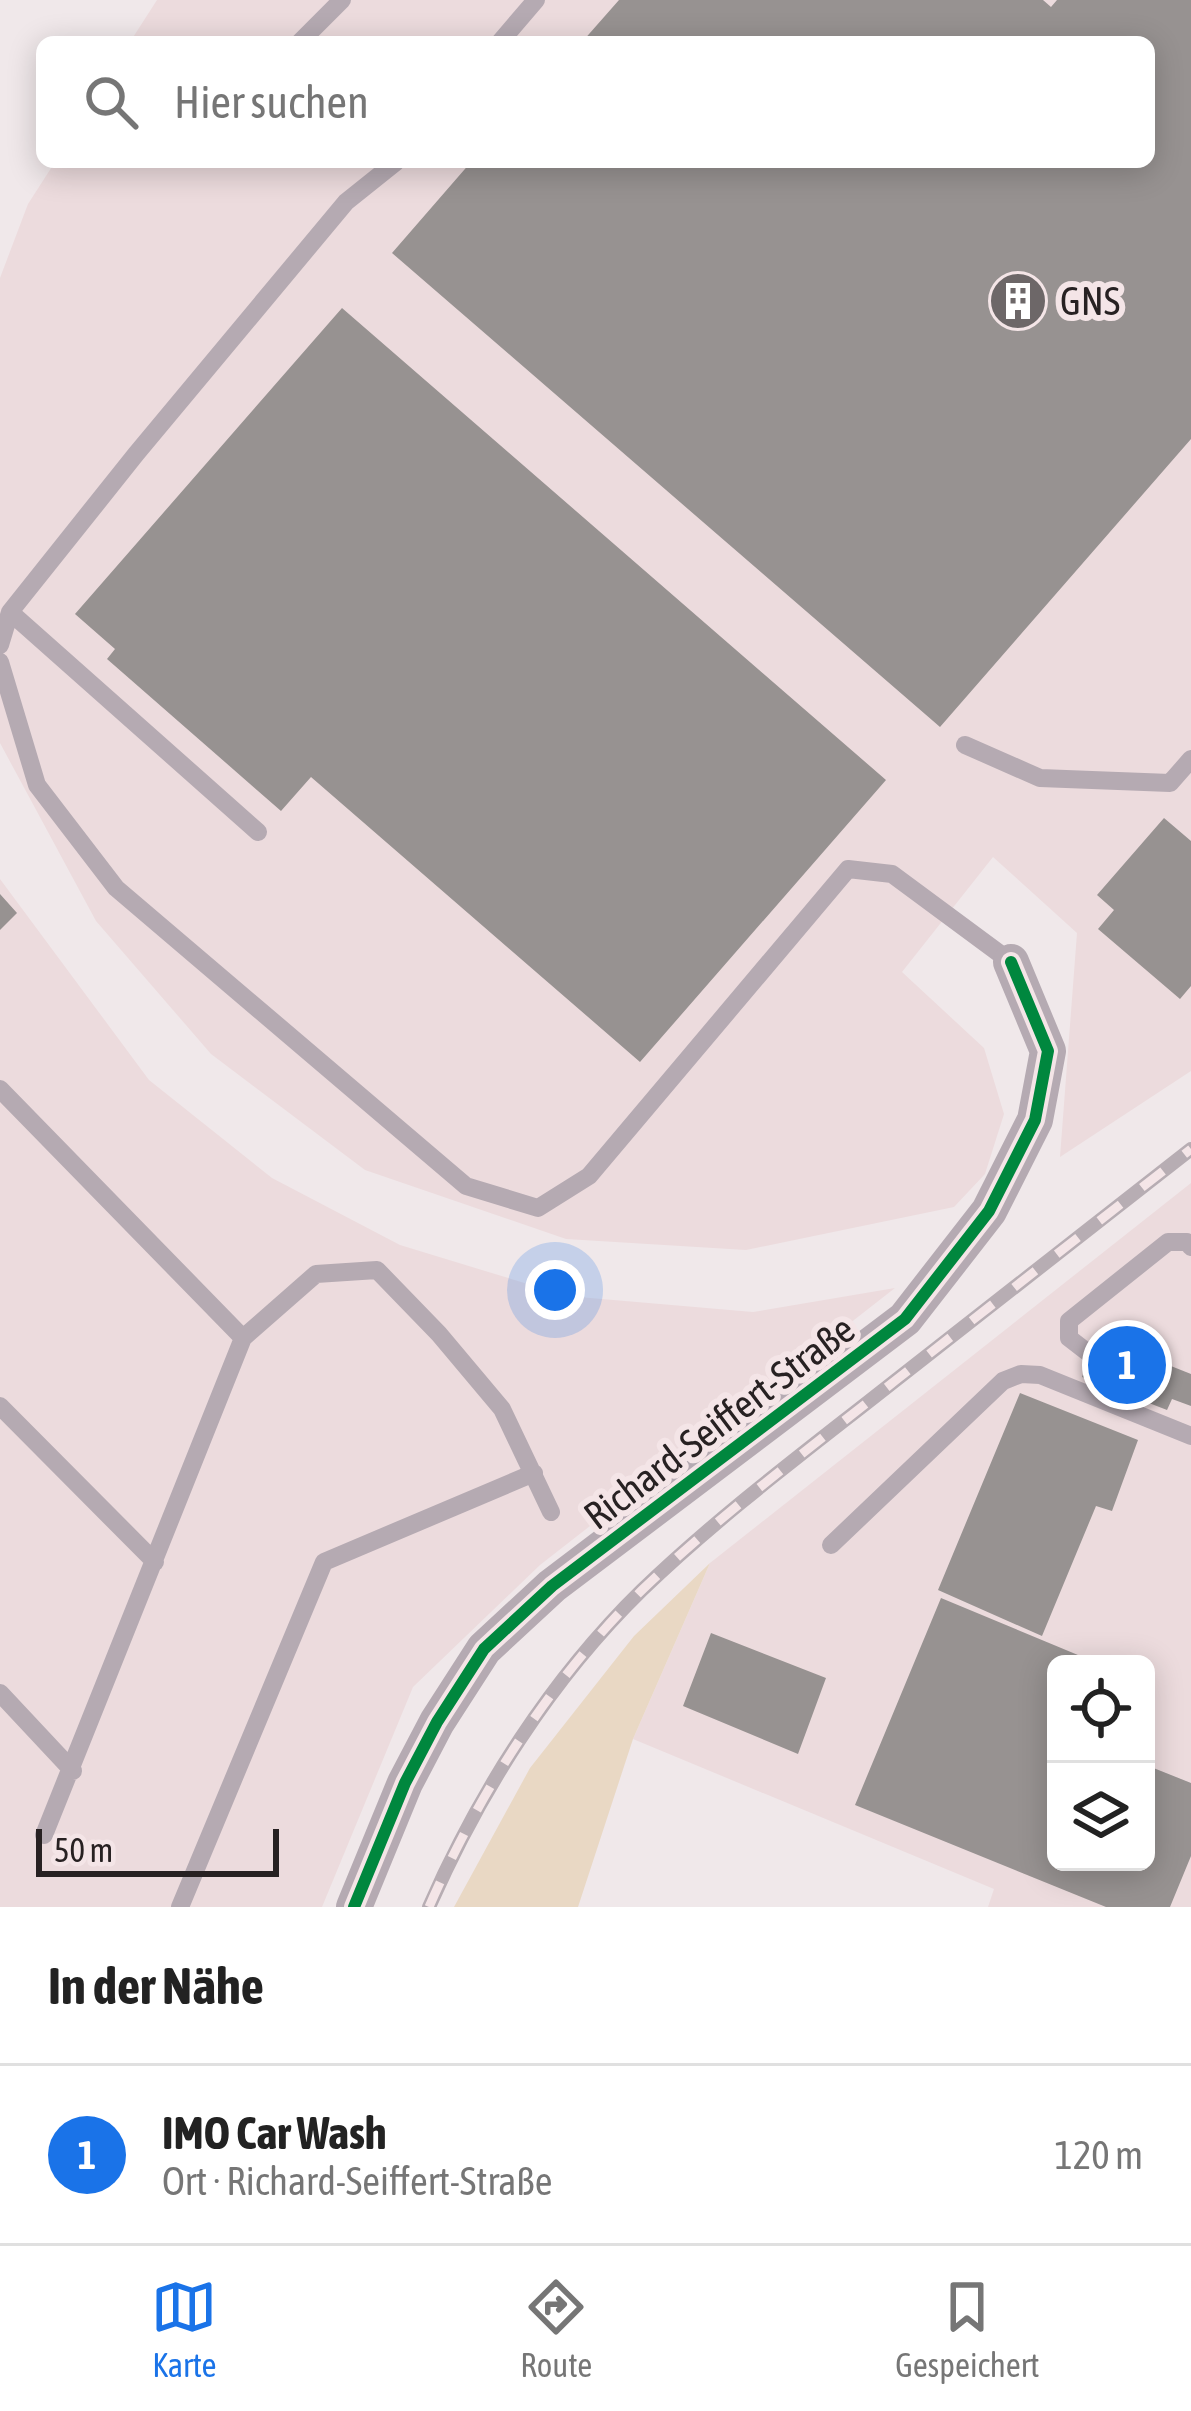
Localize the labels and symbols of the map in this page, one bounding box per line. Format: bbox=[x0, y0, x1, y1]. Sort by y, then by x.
building icon: GNS bbox=[987, 270, 1049, 332]
place label: GNS bbox=[1060, 279, 1120, 323]
your location bbox=[525, 1260, 585, 1320]
street label: Richard-Seiffert-Straße bbox=[576, 1306, 862, 1538]
pin: 1 bbox=[1088, 1320, 1166, 1410]
scale bar bbox=[36, 1823, 279, 1876]

